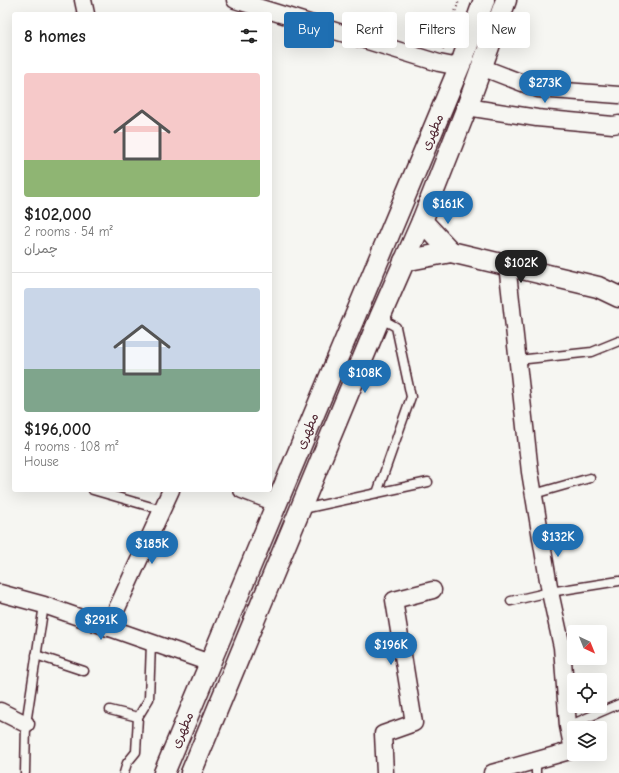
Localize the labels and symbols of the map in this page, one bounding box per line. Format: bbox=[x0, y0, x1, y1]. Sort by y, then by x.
pin: $273K bbox=[517, 70, 573, 104]
street label: مطهری bbox=[418, 112, 446, 152]
pin: $161K bbox=[420, 191, 476, 225]
pin: $102K bbox=[493, 250, 549, 284]
pin: $108K bbox=[337, 360, 393, 394]
street label: مطهری bbox=[293, 411, 321, 451]
pin: $132K bbox=[530, 524, 586, 558]
pin: $185K bbox=[124, 531, 180, 565]
pin: $291K bbox=[73, 607, 129, 641]
north arrow bbox=[567, 625, 607, 665]
pin: $196K bbox=[363, 632, 419, 666]
street label: مطهری bbox=[168, 710, 196, 750]

